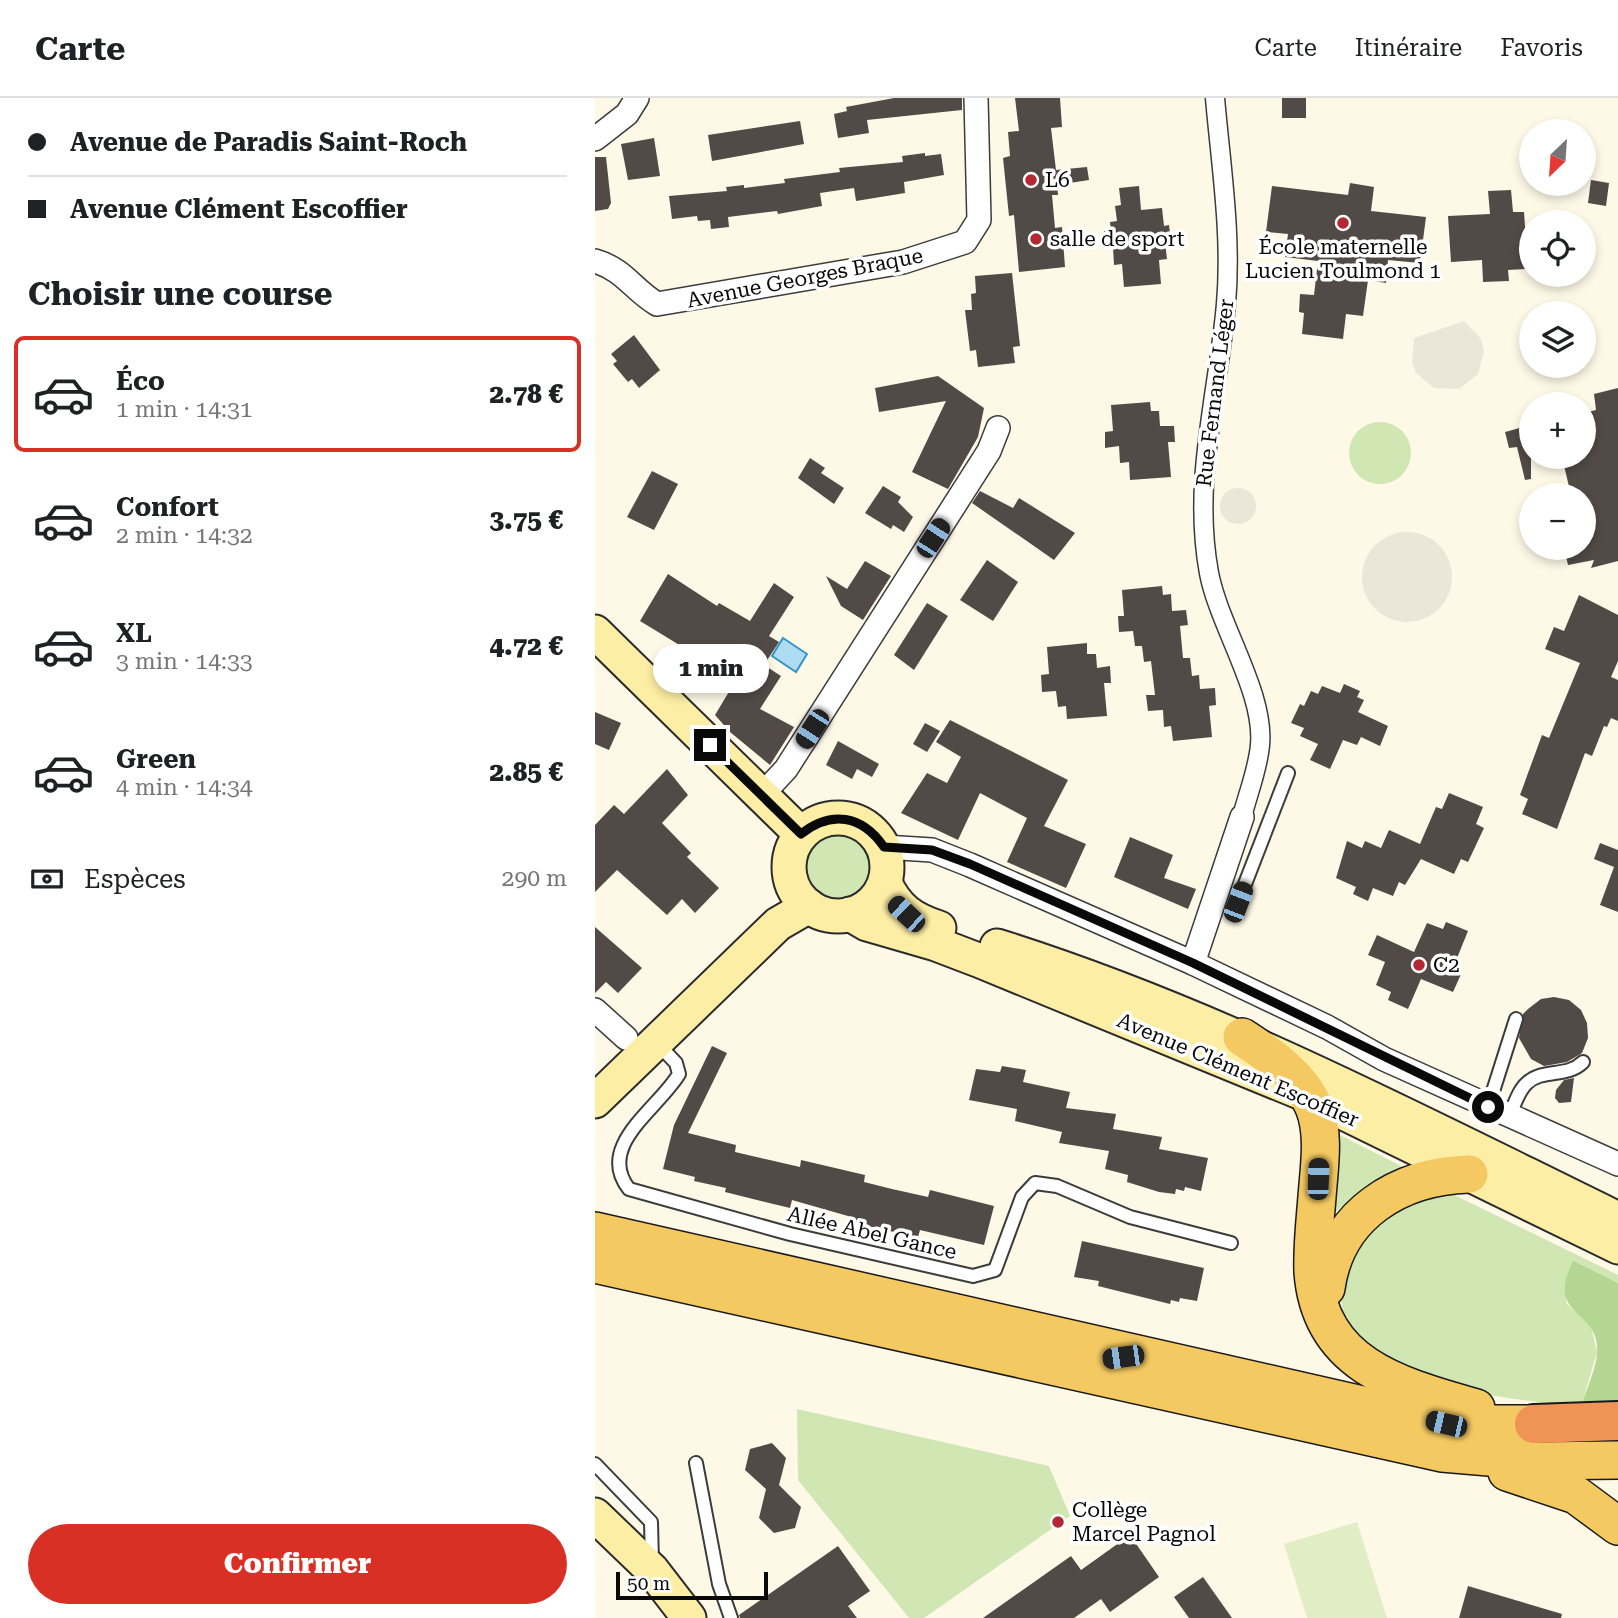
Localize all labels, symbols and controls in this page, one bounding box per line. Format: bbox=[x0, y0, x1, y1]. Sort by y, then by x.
text: Carte bbox=[35, 29, 125, 68]
text: Carte bbox=[1255, 34, 1317, 62]
text: Itinéraire bbox=[1355, 34, 1462, 62]
text: Favoris bbox=[1500, 34, 1583, 62]
north arrow bbox=[1519, 119, 1596, 196]
map controls bbox=[1519, 119, 1596, 560]
text: Avenue de Paradis Saint-Roch bbox=[70, 127, 467, 157]
place label: L6 bbox=[1045, 168, 1070, 192]
marker: L6 bbox=[1023, 172, 1039, 188]
text: Avenue Clément Escoffier bbox=[70, 194, 408, 224]
button: locate bbox=[1519, 210, 1596, 287]
marker: École maternelle Lucien Toulmond 1 bbox=[1335, 215, 1351, 231]
place label: salle de sport bbox=[1050, 227, 1185, 251]
marker: salle de sport bbox=[1028, 231, 1044, 247]
place label: École maternelle Lucien Toulmond 1 bbox=[1245, 234, 1441, 283]
street label: Avenue Georges Braque bbox=[685, 243, 925, 313]
text: Choisir une course bbox=[28, 275, 332, 313]
street label: Rue Fernand Léger bbox=[1192, 297, 1238, 488]
button: layers bbox=[1519, 301, 1596, 378]
icon: car bbox=[32, 363, 95, 426]
text: Éco bbox=[116, 366, 165, 396]
text: 2.78 € bbox=[490, 379, 563, 409]
button: + bbox=[1519, 392, 1596, 469]
text: 1 min · 14:31 bbox=[116, 396, 253, 423]
button: − bbox=[1519, 483, 1596, 560]
icon: car bbox=[32, 489, 95, 552]
text: Confort bbox=[116, 492, 219, 522]
text: 3.75 € bbox=[490, 505, 563, 535]
car bbox=[913, 515, 954, 561]
text: 2 min · 14:32 bbox=[116, 522, 253, 549]
icon: car bbox=[32, 615, 95, 678]
text: XL bbox=[116, 618, 152, 648]
text: 4.72 € bbox=[490, 631, 563, 661]
callout: 1 min bbox=[652, 644, 768, 692]
text: 3 min · 14:33 bbox=[116, 648, 253, 675]
text: 1 min bbox=[679, 655, 743, 682]
car bbox=[792, 706, 833, 752]
route end bbox=[694, 729, 726, 761]
icon: car bbox=[32, 741, 95, 804]
text: Green bbox=[116, 744, 196, 774]
text: 2.85 € bbox=[490, 757, 563, 787]
text: 4 min · 14:34 bbox=[116, 774, 253, 801]
icon: cash bbox=[28, 860, 66, 898]
text: Espèces bbox=[84, 864, 186, 894]
text: 290 m bbox=[502, 865, 567, 892]
car bbox=[1221, 879, 1256, 925]
car bbox=[884, 892, 929, 936]
place label: C2 bbox=[1433, 953, 1460, 977]
marker: C2 bbox=[1411, 957, 1427, 973]
street label: Avenue Clément Escoffier bbox=[1114, 1008, 1363, 1132]
route start bbox=[1472, 1091, 1504, 1123]
car bbox=[1307, 1158, 1330, 1200]
street label: Allée Abel Gance bbox=[785, 1202, 959, 1264]
car bbox=[1101, 1344, 1146, 1370]
car bbox=[1424, 1409, 1469, 1439]
place label: Collège Marcel Pagnol bbox=[1072, 1498, 1216, 1546]
marker: Collège Marcel Pagnol bbox=[1050, 1514, 1066, 1530]
button: Confirmer bbox=[28, 1524, 567, 1604]
scale bar bbox=[616, 1569, 768, 1601]
text: 50 m bbox=[627, 1572, 670, 1595]

